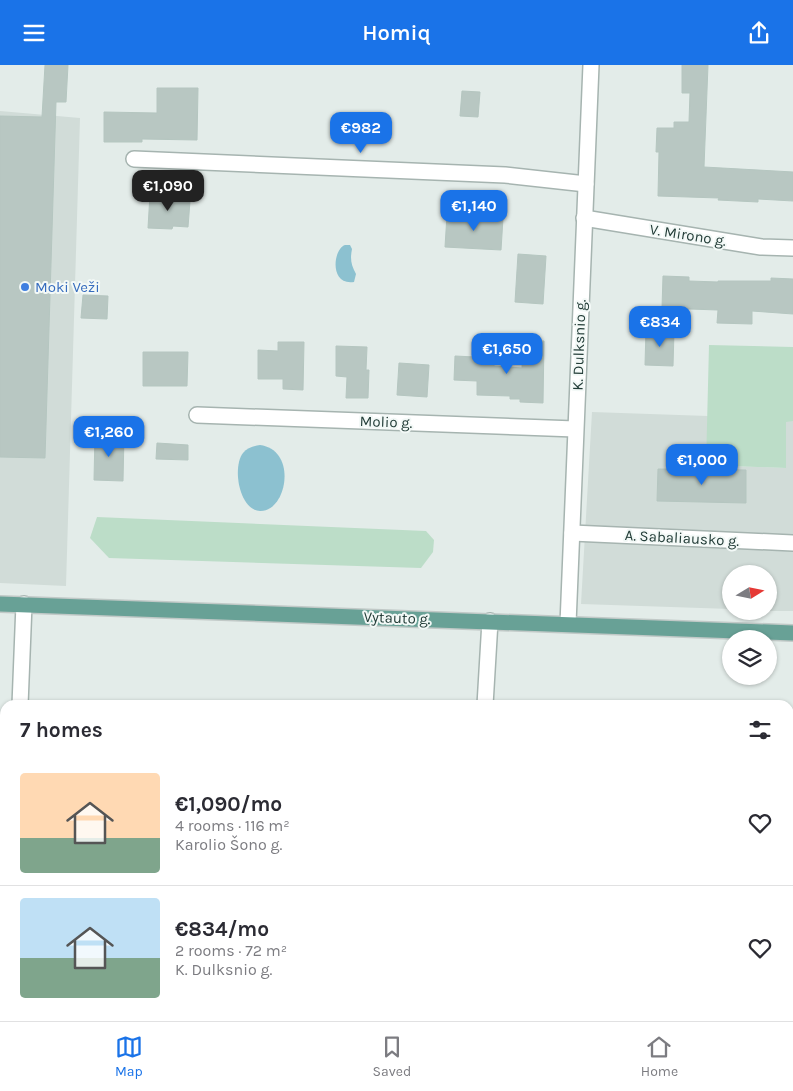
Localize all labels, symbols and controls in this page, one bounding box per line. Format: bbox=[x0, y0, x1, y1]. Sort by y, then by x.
icon: menu bbox=[20, 19, 48, 47]
icon: share bbox=[745, 19, 773, 47]
text: Homiq bbox=[362, 20, 431, 46]
pin: €982 bbox=[331, 111, 391, 154]
text: €982 bbox=[341, 118, 381, 137]
pin: €1,090 bbox=[127, 169, 209, 212]
text: €1,090 bbox=[143, 176, 193, 195]
pin: €1,140 bbox=[433, 189, 515, 232]
text: €1,140 bbox=[451, 196, 497, 215]
street label: V. Mirono g. bbox=[648, 220, 728, 250]
place label: Moki Veži bbox=[35, 278, 100, 296]
marker: Moki Veži bbox=[19, 281, 31, 293]
street label: K. Dulksnio g. bbox=[568, 299, 590, 391]
pin: €834 bbox=[630, 305, 690, 348]
text: €834 bbox=[640, 312, 680, 331]
pin: €1,650 bbox=[466, 333, 548, 375]
text: €1,650 bbox=[482, 339, 532, 358]
street label: Molio g. bbox=[359, 412, 413, 432]
pin: €1,260 bbox=[68, 415, 150, 458]
text: €1,260 bbox=[84, 422, 134, 441]
pin: €1,000 bbox=[661, 443, 743, 486]
text: €1,000 bbox=[677, 450, 727, 469]
street label: A. Sabaliausko g. bbox=[624, 526, 740, 550]
north arrow bbox=[722, 565, 778, 620]
map controls bbox=[722, 565, 777, 685]
street label: Vytauto g. bbox=[363, 608, 431, 628]
button: layers bbox=[722, 630, 777, 685]
icon: filters bbox=[746, 716, 774, 744]
text: 7 homes bbox=[20, 718, 103, 742]
text: €1,090/mo bbox=[175, 792, 282, 816]
icon: home bbox=[60, 793, 120, 853]
icon: heart bbox=[746, 809, 774, 837]
text: 4 rooms · 116 m² bbox=[175, 816, 290, 835]
text: Karolio Šono g. bbox=[175, 835, 282, 854]
text: €834/mo bbox=[175, 917, 269, 941]
icon: home bbox=[60, 918, 120, 978]
icon: heart bbox=[746, 934, 774, 962]
text: 2 rooms · 72 m² bbox=[175, 941, 287, 960]
text: K. Dulksnio g. bbox=[175, 960, 272, 979]
tab: Map bbox=[115, 1033, 143, 1080]
tab: Saved bbox=[372, 1033, 411, 1080]
tab: Home bbox=[641, 1033, 678, 1080]

